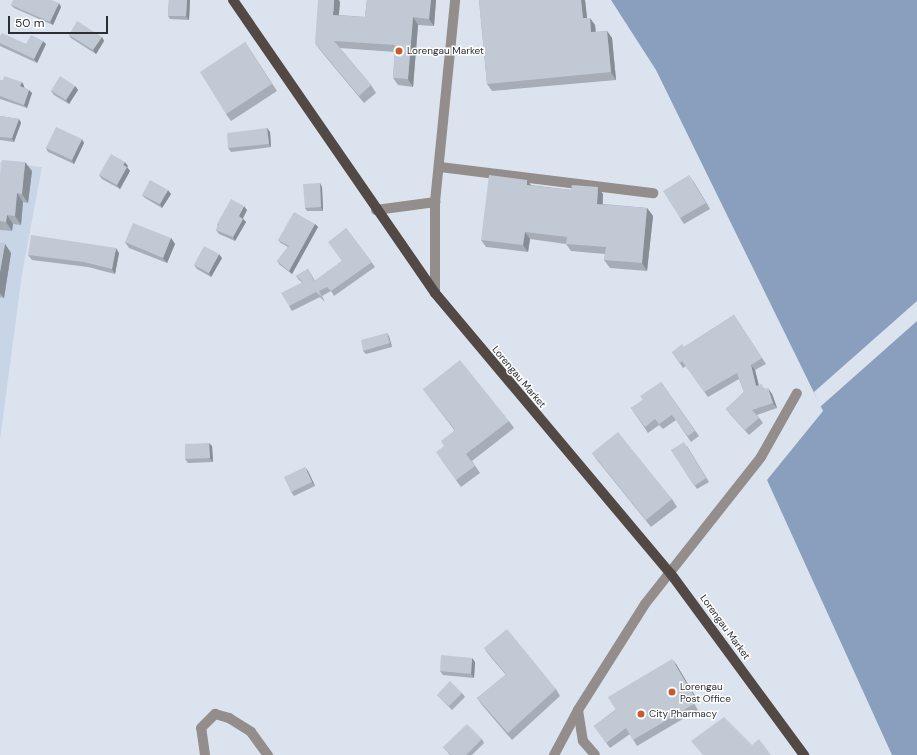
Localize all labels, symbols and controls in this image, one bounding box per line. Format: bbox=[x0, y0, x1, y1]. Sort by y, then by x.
scale bar bbox=[10, 8, 110, 34]
text: 50 m bbox=[15, 15, 44, 31]
place label: Lorengau Market bbox=[407, 45, 484, 57]
marker: Lorengau Market bbox=[394, 46, 404, 56]
street label: Lorengau Market bbox=[490, 344, 548, 410]
street label: Lorengau Market bbox=[698, 592, 752, 662]
place label: Lorengau Post Office bbox=[680, 680, 731, 704]
marker: Lorengau Post Office bbox=[667, 687, 677, 697]
place label: City Pharmacy bbox=[649, 708, 717, 720]
marker: City Pharmacy bbox=[636, 709, 646, 719]

